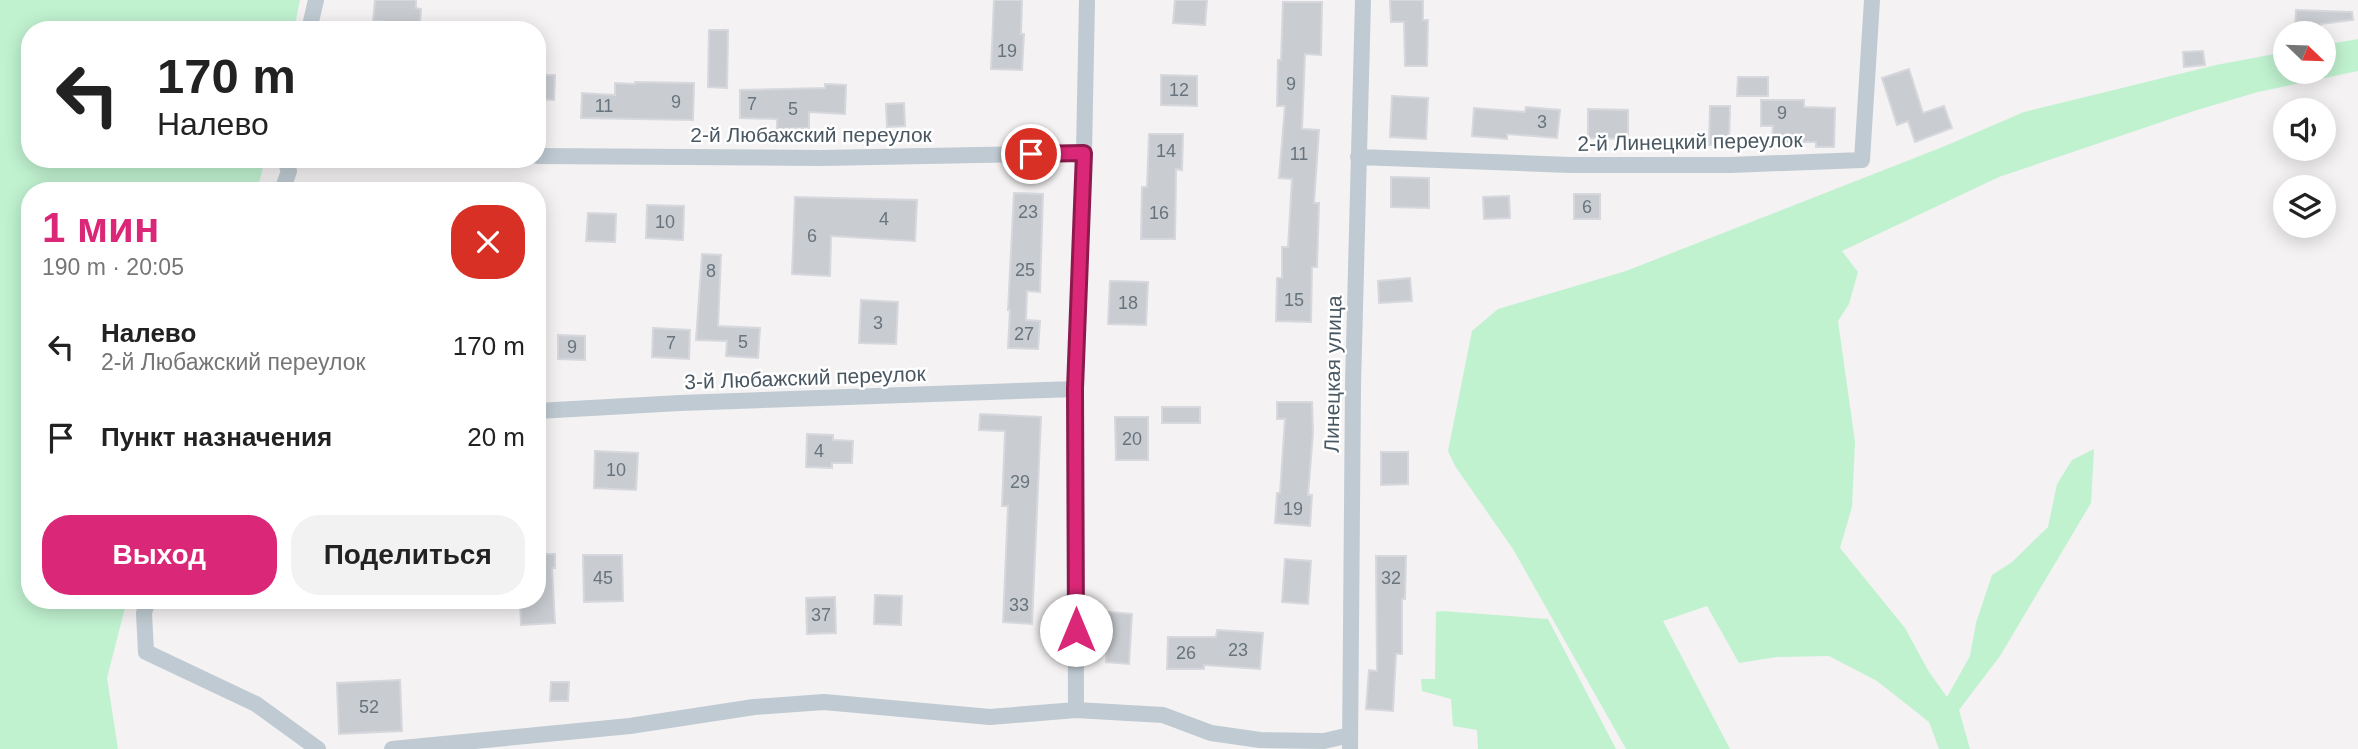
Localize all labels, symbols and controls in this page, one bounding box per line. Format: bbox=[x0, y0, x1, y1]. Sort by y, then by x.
north arrow bbox=[2273, 21, 2336, 84]
map controls bbox=[2273, 21, 2336, 238]
house number: 19 bbox=[997, 41, 1017, 61]
icon: left bbox=[42, 49, 133, 140]
text: 170 m bbox=[157, 49, 296, 103]
house number: 9 bbox=[1286, 74, 1296, 94]
house number: 12 bbox=[1169, 80, 1189, 100]
house number: 9 bbox=[671, 92, 681, 112]
house number: 7 bbox=[747, 94, 757, 114]
house number: 11 bbox=[595, 96, 613, 116]
button: sound bbox=[2273, 98, 2336, 161]
house number: 5 bbox=[788, 99, 798, 119]
house number: 9 bbox=[1777, 103, 1787, 123]
text: Налево bbox=[157, 106, 269, 142]
house number: 3 bbox=[1537, 112, 1547, 132]
street label: 2-й Любажский переулок bbox=[690, 123, 933, 146]
pin bbox=[1001, 124, 1061, 184]
street label: 2-й Линецкий переулок bbox=[1577, 128, 1804, 155]
icon: arrive bbox=[1012, 135, 1050, 173]
house number: 14 bbox=[1156, 141, 1176, 161]
house number: 11 bbox=[1290, 144, 1308, 164]
button: layers bbox=[2273, 175, 2336, 238]
house number: 6 bbox=[1582, 197, 1592, 217]
house number: 23 bbox=[1018, 202, 1038, 222]
house number: 16 bbox=[1149, 203, 1169, 223]
text: 1 мин bbox=[42, 204, 159, 251]
button: close bbox=[451, 205, 525, 279]
house number: 4 bbox=[879, 209, 889, 229]
house number: 10 bbox=[655, 212, 675, 232]
house number: 6 bbox=[807, 226, 817, 246]
text: 190 m · 20:05 bbox=[42, 254, 184, 280]
house number: 25 bbox=[1015, 260, 1035, 280]
house number: 8 bbox=[706, 261, 716, 281]
house number: 15 bbox=[1284, 290, 1304, 310]
house number: 18 bbox=[1118, 293, 1138, 313]
street label: Линецкая улица bbox=[1320, 295, 1345, 453]
house number: 3 bbox=[873, 313, 883, 333]
text: Налево bbox=[101, 318, 196, 348]
house number: 27 bbox=[1014, 324, 1034, 344]
icon: left bbox=[42, 328, 80, 366]
text: 170 m bbox=[453, 331, 525, 361]
house number: 5 bbox=[738, 332, 748, 352]
house number: 7 bbox=[666, 333, 676, 353]
house number: 9 bbox=[567, 337, 577, 357]
text: 2-й Любажский переулок bbox=[101, 349, 366, 375]
street label: 3-й Любажский переулок bbox=[684, 362, 927, 393]
icon: arrive bbox=[42, 419, 80, 457]
text: Пункт назначения bbox=[101, 422, 332, 452]
text: 20 m bbox=[467, 422, 525, 452]
house number: 20 bbox=[1122, 429, 1142, 449]
house number: 4 bbox=[814, 441, 824, 461]
house number: 10 bbox=[606, 460, 626, 480]
house number: 29 bbox=[1010, 472, 1030, 492]
house number: 19 bbox=[1283, 499, 1303, 519]
button: Выход bbox=[42, 515, 277, 595]
button: Поделиться bbox=[291, 515, 525, 595]
house number: 45 bbox=[593, 568, 613, 588]
house number: 32 bbox=[1381, 568, 1401, 588]
position arrow bbox=[1039, 593, 1113, 667]
house number: 33 bbox=[1009, 595, 1029, 615]
house number: 37 bbox=[811, 605, 831, 625]
house number: 23 bbox=[1228, 640, 1248, 660]
house number: 26 bbox=[1176, 643, 1196, 663]
house number: 52 bbox=[359, 697, 379, 717]

